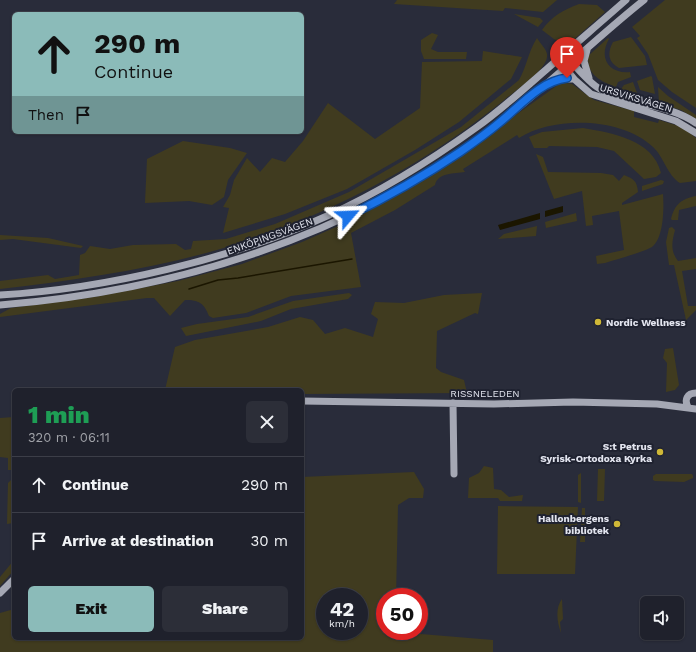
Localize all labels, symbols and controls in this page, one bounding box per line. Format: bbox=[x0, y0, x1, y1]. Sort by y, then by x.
text: 290 m bbox=[94, 27, 180, 60]
icon: ahead bbox=[28, 28, 80, 80]
pin bbox=[550, 37, 584, 78]
icon: arrive bbox=[556, 43, 578, 65]
text: Continue bbox=[94, 61, 173, 82]
street label: URSVIKSVÄGEN bbox=[598, 82, 674, 114]
icon: arrive bbox=[72, 104, 94, 126]
text: Then bbox=[28, 106, 64, 124]
position arrow bbox=[327, 195, 369, 237]
street label: ENKÖPINGSVÄGEN bbox=[226, 215, 314, 257]
marker: Nordic Wellness bbox=[593, 317, 603, 327]
place label: Nordic Wellness bbox=[606, 317, 686, 328]
street label: RISSNELEDEN bbox=[450, 388, 520, 399]
text: 1 min bbox=[28, 401, 90, 429]
button: close bbox=[246, 401, 288, 443]
text: 320 m · 06:11 bbox=[28, 430, 110, 445]
place label: S:t Petrus Syrisk-Ortodoxa Kyrka bbox=[540, 441, 653, 464]
marker: S:t Petrus Syrisk-Ortodoxa Kyrka bbox=[655, 447, 665, 457]
icon: ahead bbox=[28, 474, 50, 496]
text: Continue bbox=[62, 476, 129, 494]
text: 290 m bbox=[241, 476, 288, 494]
place label: Hallonbergens bibliotek bbox=[538, 513, 610, 536]
marker: Hallonbergens bibliotek bbox=[612, 519, 622, 529]
icon: arrive bbox=[28, 530, 50, 552]
text: Arrive at destination bbox=[62, 532, 214, 550]
text: 30 m bbox=[251, 532, 288, 550]
button: Exit bbox=[28, 586, 154, 632]
button: Share bbox=[162, 586, 288, 632]
speed limit sign: 50 bbox=[376, 588, 428, 640]
map controls bbox=[640, 596, 684, 640]
button: sound bbox=[640, 596, 684, 640]
text: 42 bbox=[330, 597, 354, 621]
text: km/h bbox=[329, 618, 355, 629]

